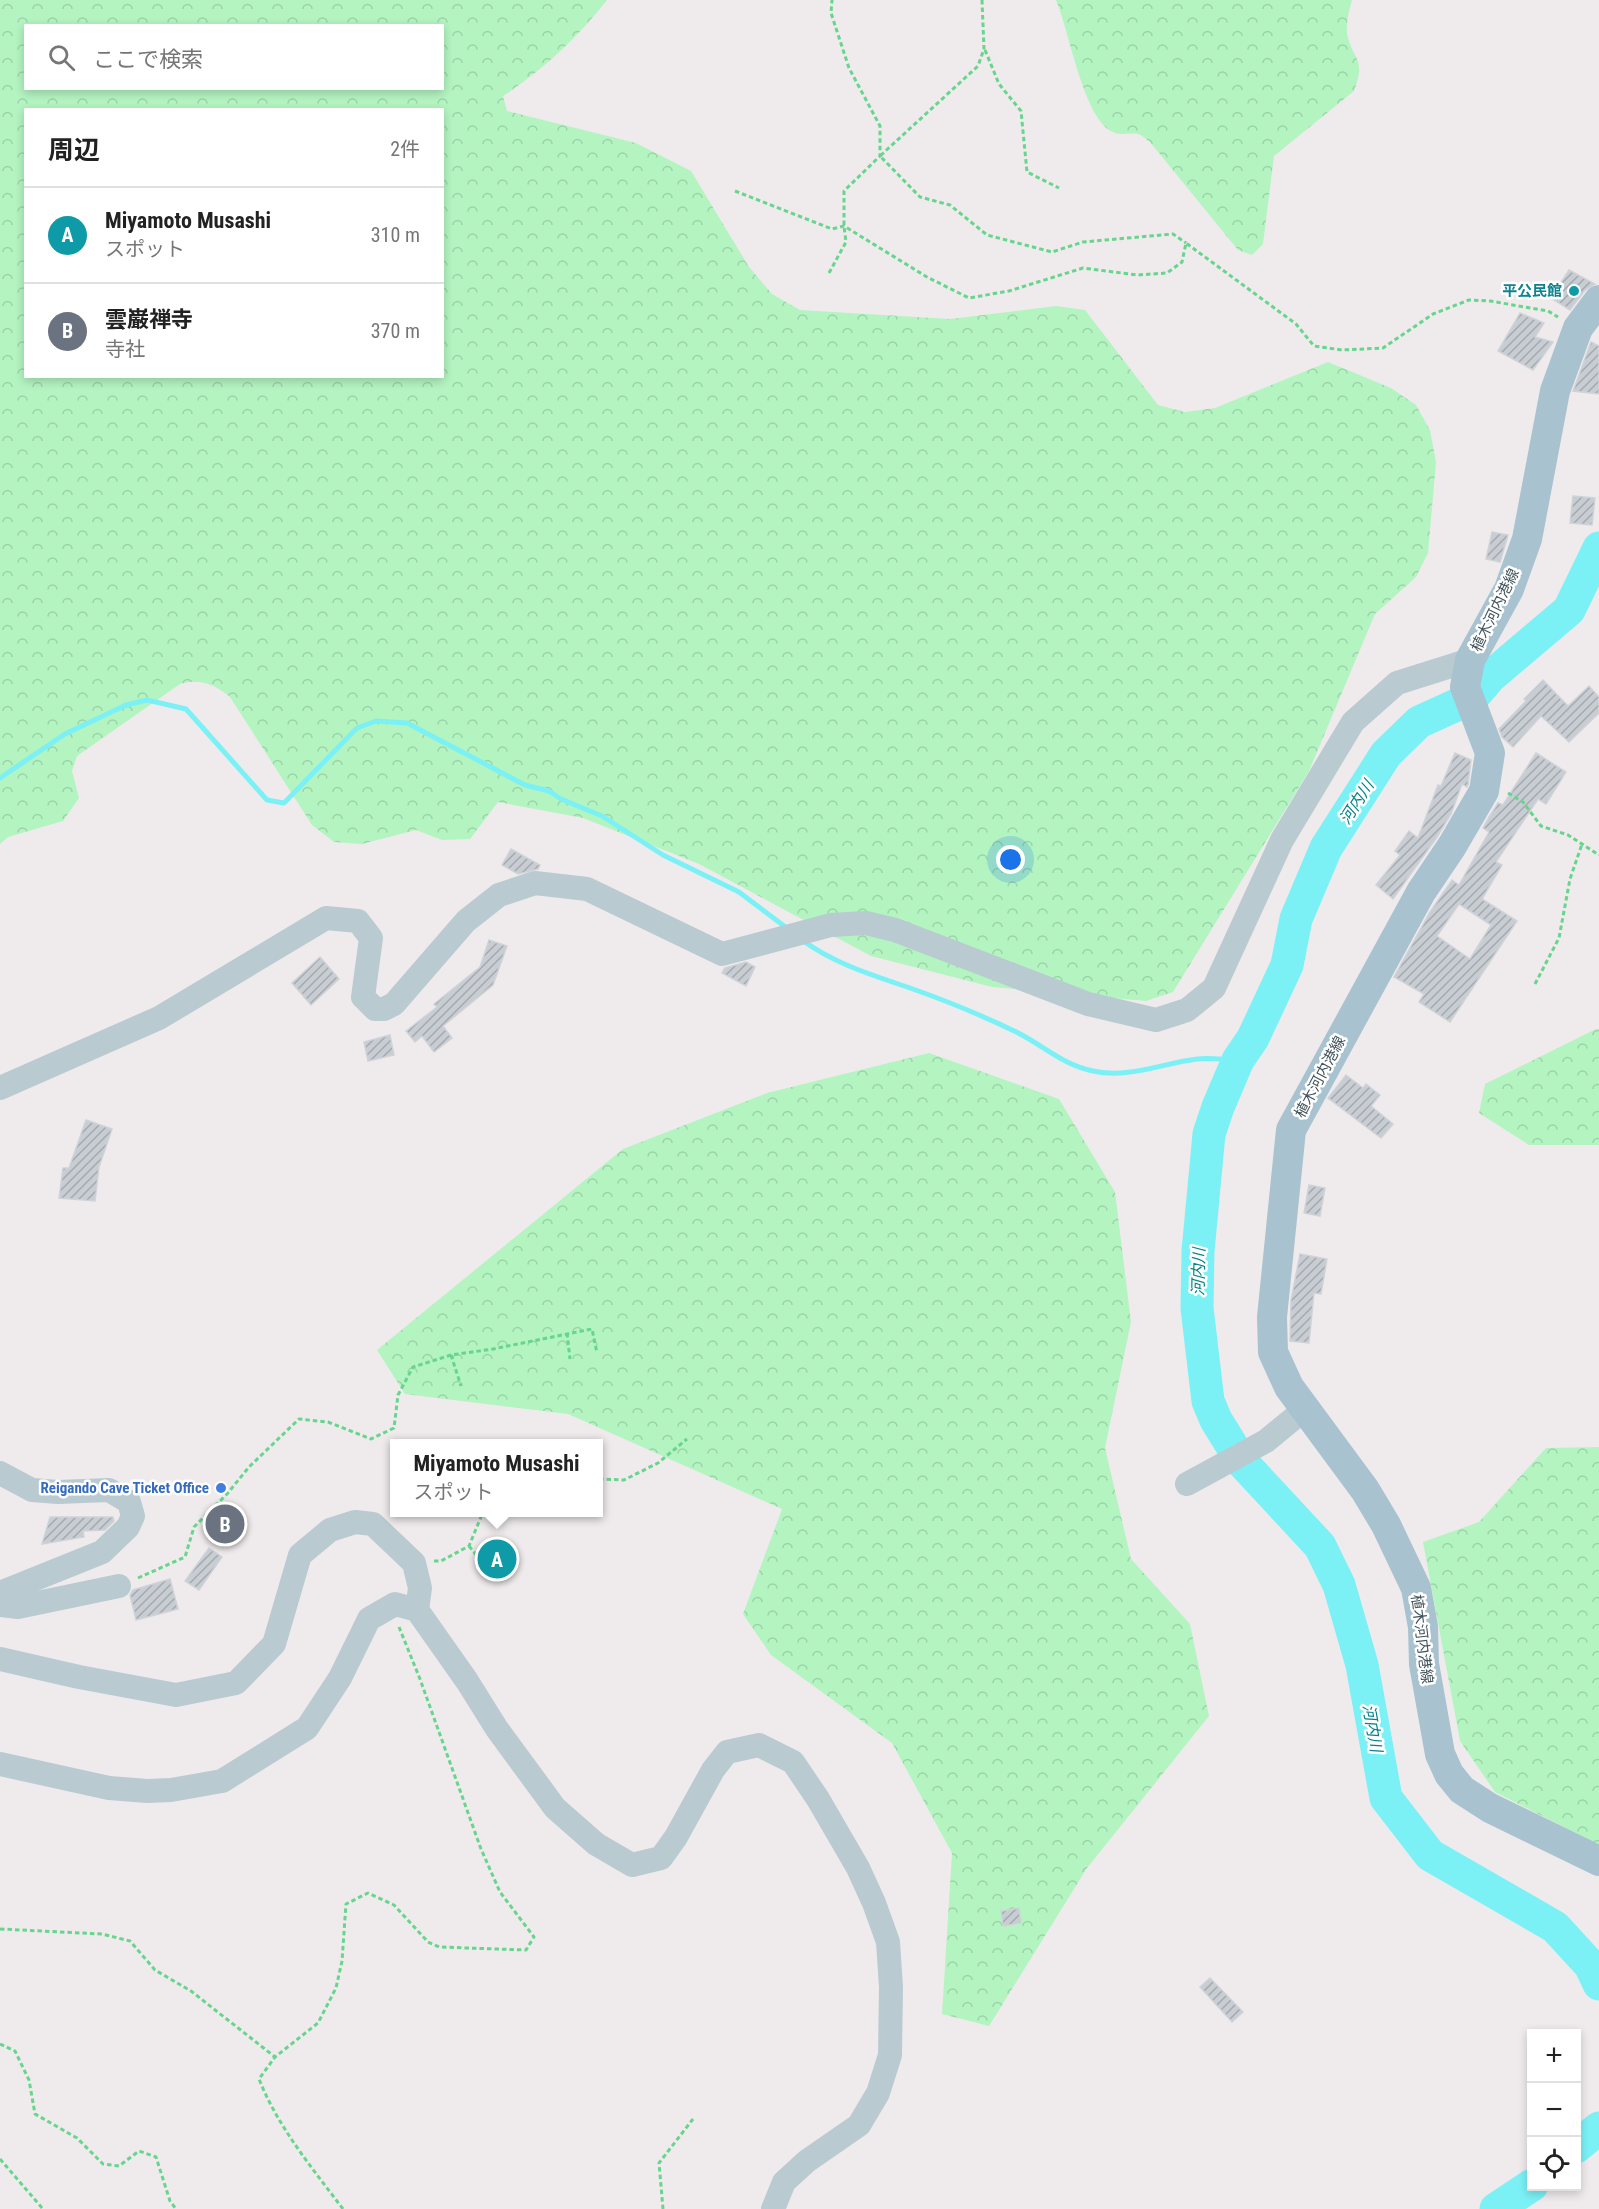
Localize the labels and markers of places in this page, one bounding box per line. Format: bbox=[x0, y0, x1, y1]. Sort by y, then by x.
place label: 平公民館 bbox=[1502, 282, 1562, 300]
marker: 平公民館 bbox=[1567, 284, 1581, 298]
place label: Reigando Cave Ticket Office bbox=[41, 1479, 209, 1497]
marker: Reigando Cave Ticket Office bbox=[214, 1481, 228, 1495]
pin: B bbox=[206, 1502, 244, 1546]
pin: A bbox=[478, 1536, 516, 1582]

